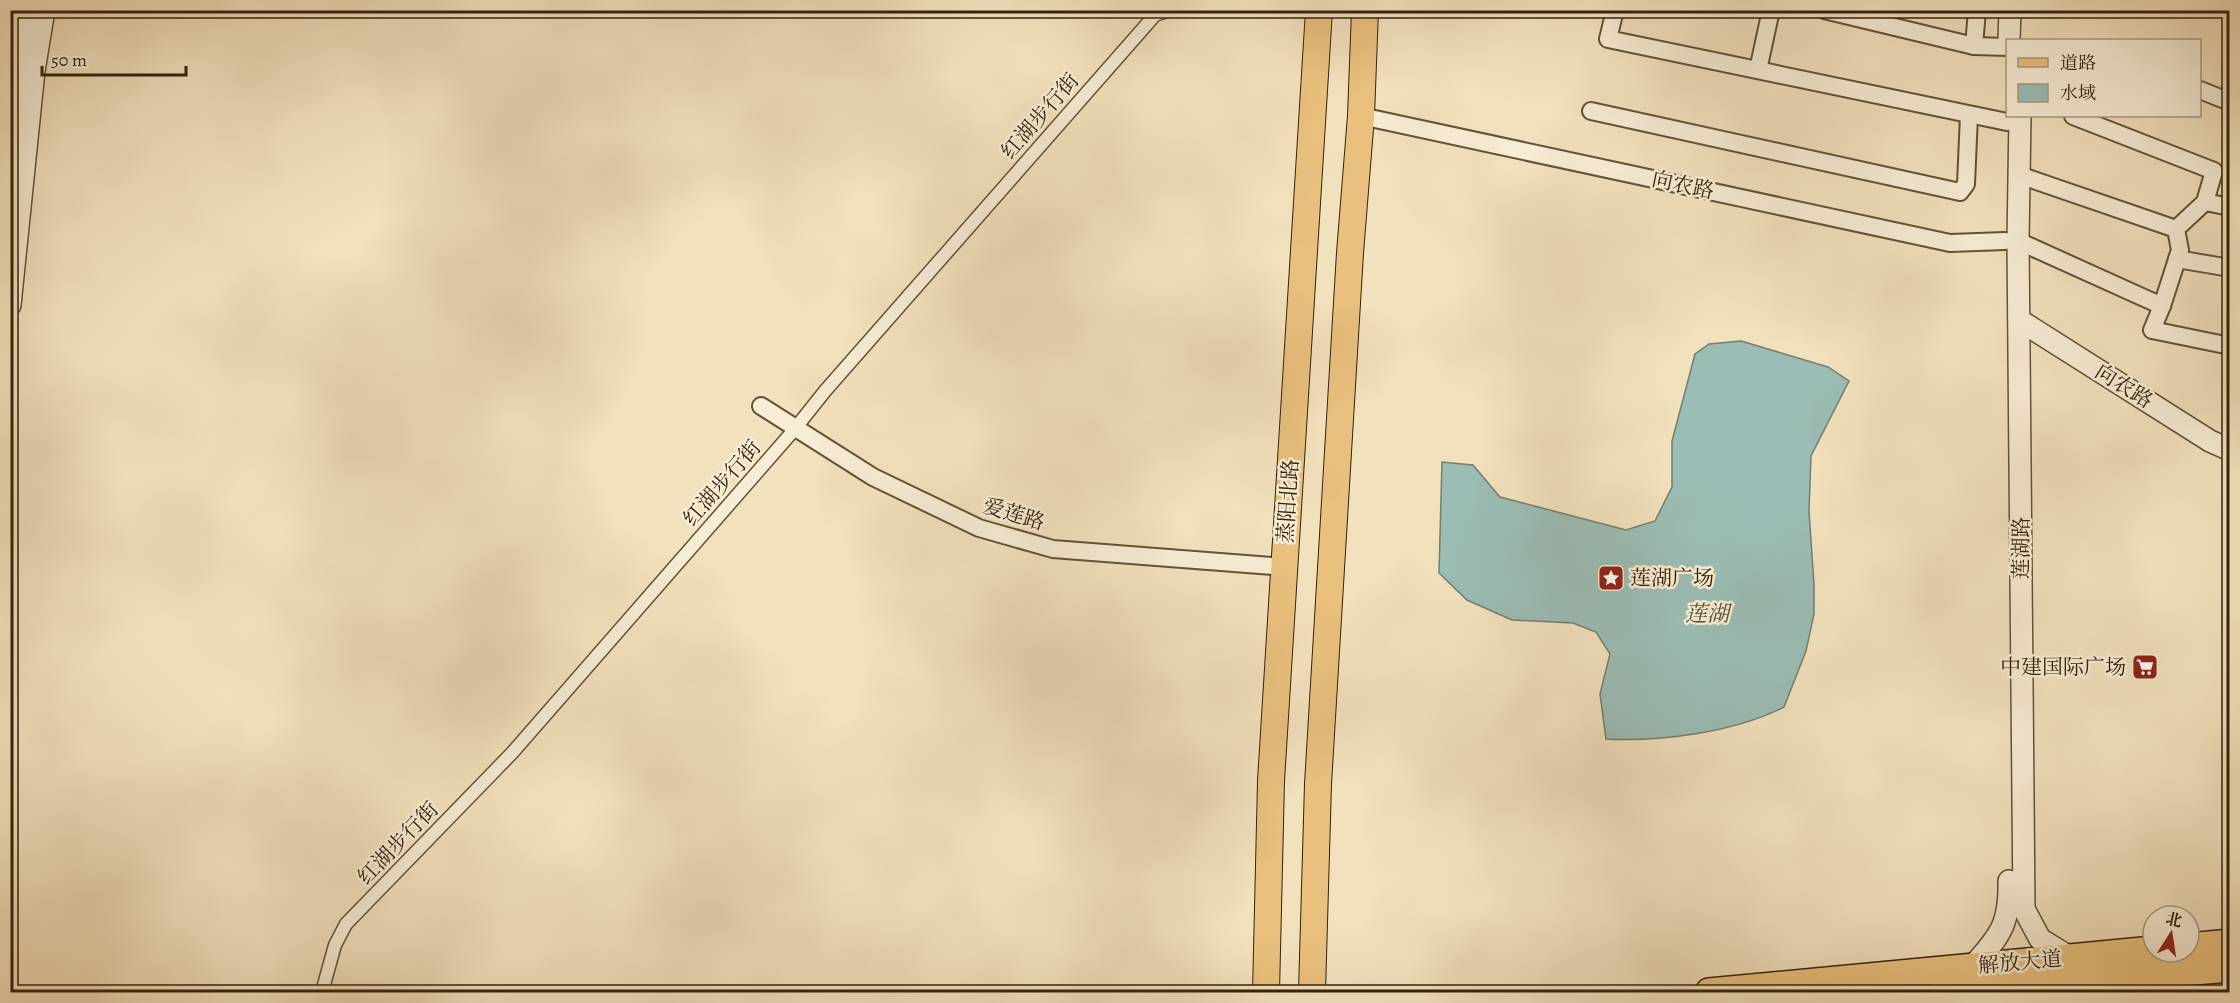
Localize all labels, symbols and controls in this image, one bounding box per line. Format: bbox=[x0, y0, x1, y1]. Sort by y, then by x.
scale bar bbox=[42, 39, 186, 77]
legend bbox=[2006, 39, 2201, 117]
text: 50 m bbox=[51, 48, 87, 72]
text: 道路 bbox=[2060, 51, 2096, 75]
street label: 红湖步行街 bbox=[995, 67, 1085, 165]
text: 水域 bbox=[2060, 81, 2096, 105]
street label: 向农路 bbox=[1649, 165, 1717, 205]
street label: 向农路 bbox=[2090, 357, 2158, 415]
street label: 红湖步行街 bbox=[677, 434, 767, 532]
street label: 蒸阳北路 bbox=[1271, 458, 1305, 544]
street label: 爱莲路 bbox=[980, 491, 1048, 537]
street label: 莲湖路 bbox=[2007, 517, 2035, 580]
place icon: 莲湖广场 bbox=[1596, 563, 1626, 593]
place label: 莲湖广场 bbox=[1630, 564, 1714, 592]
water label: 莲湖 bbox=[1685, 599, 1733, 629]
supermarket icon: 中建国际广场 bbox=[2130, 652, 2160, 682]
place label: 中建国际广场 bbox=[2000, 653, 2126, 681]
street label: 红湖步行街 bbox=[351, 796, 445, 890]
north arrow bbox=[2141, 904, 2201, 964]
text: 北 bbox=[2164, 908, 2184, 933]
street label: 解放大道 bbox=[1977, 944, 2063, 980]

